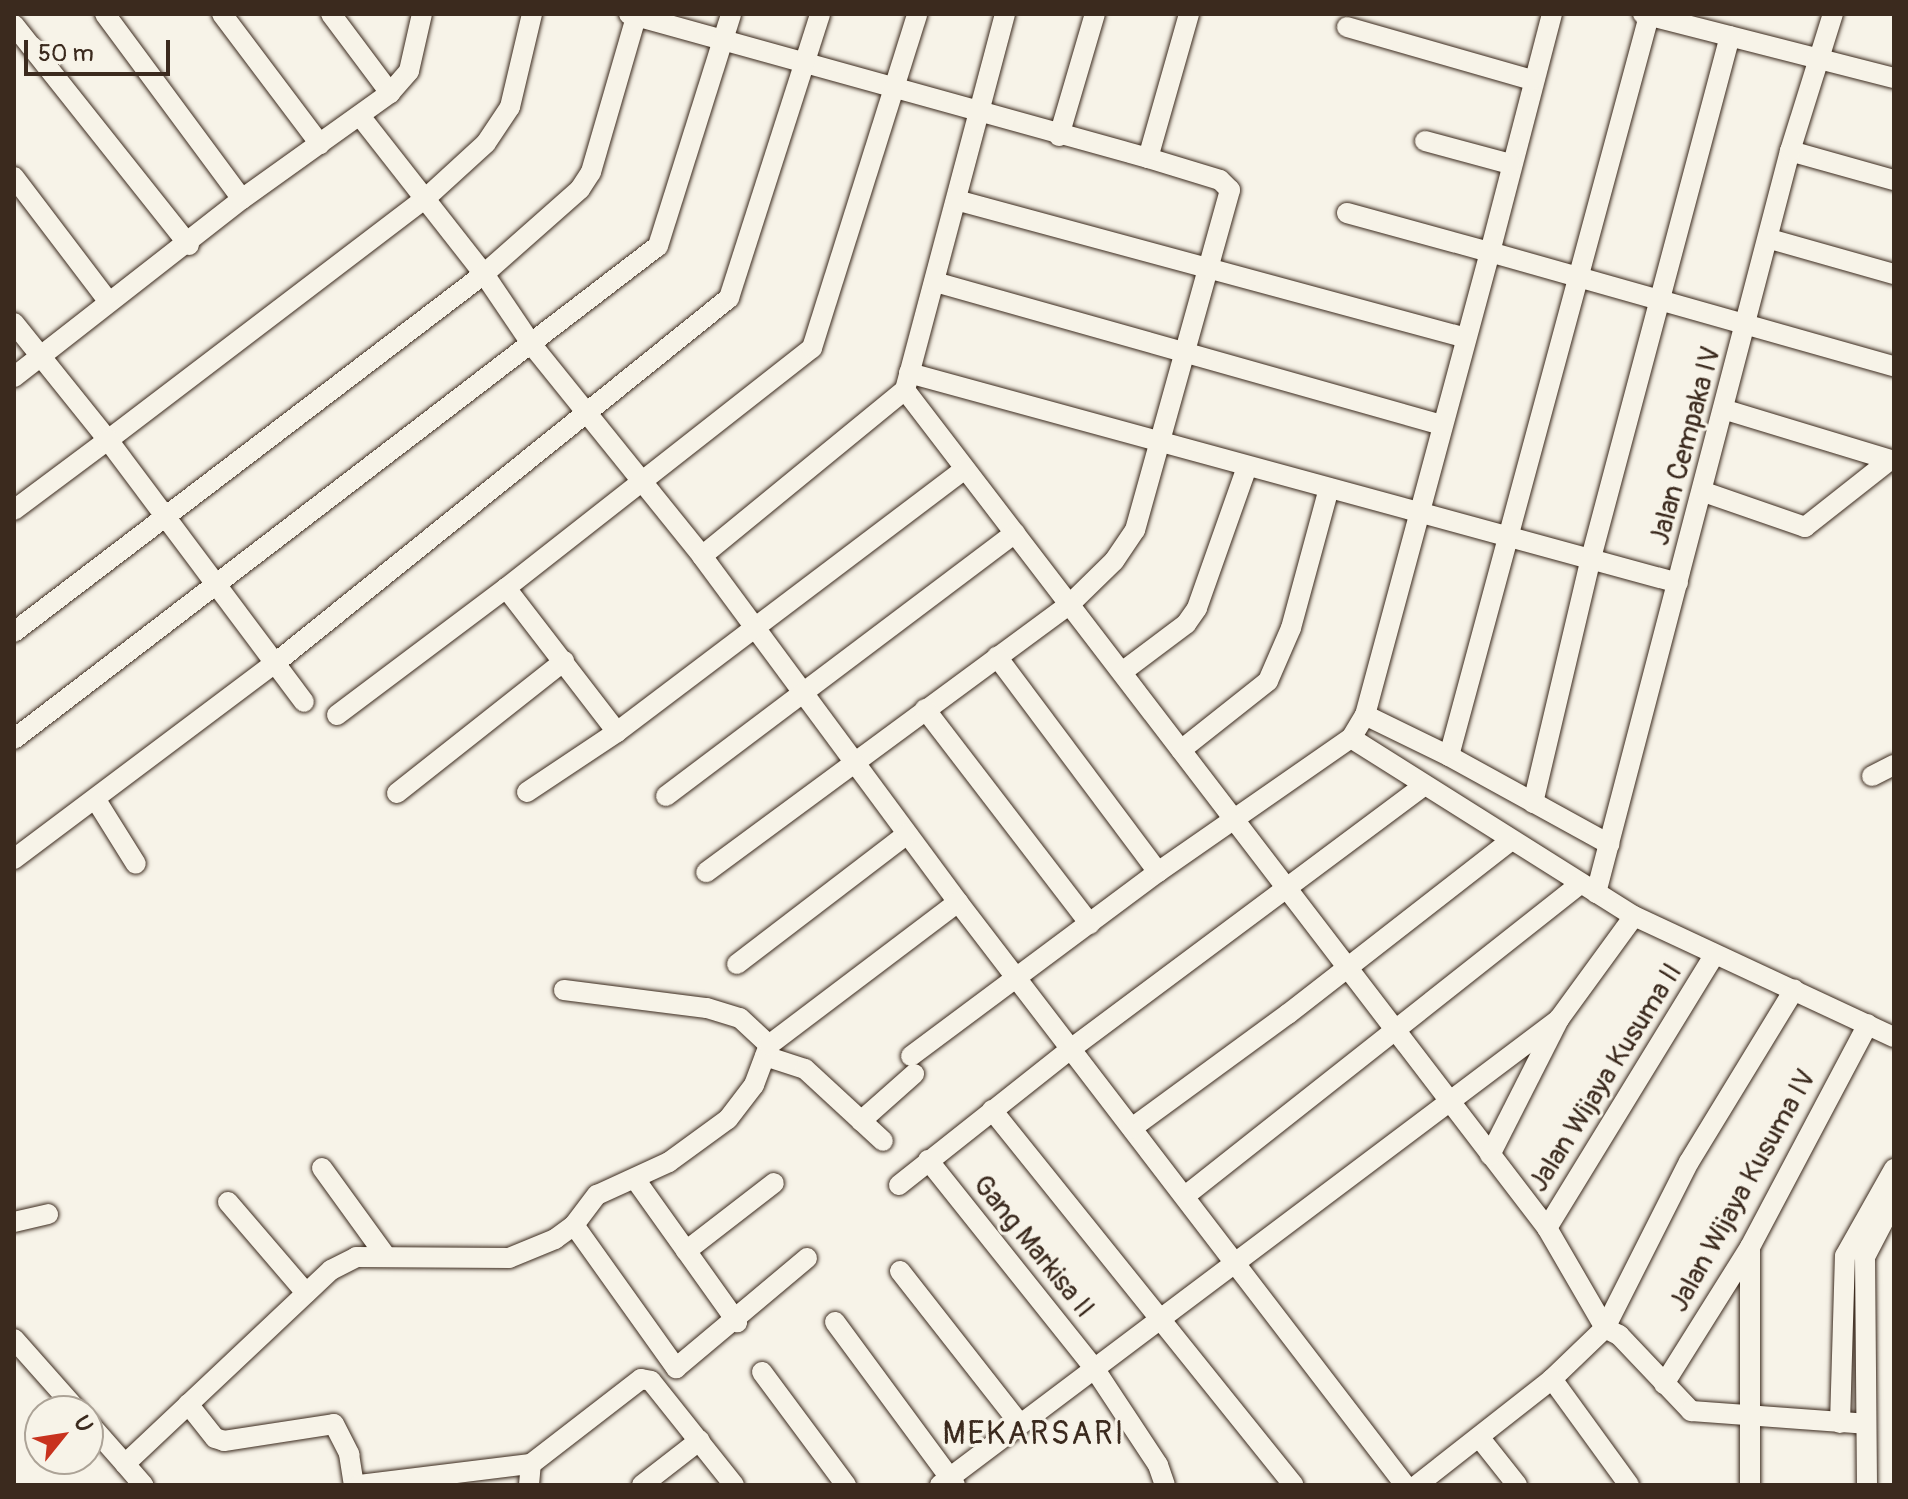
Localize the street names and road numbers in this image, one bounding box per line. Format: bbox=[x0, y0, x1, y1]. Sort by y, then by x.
street label: Jalan Cempaka IV bbox=[1643, 343, 1729, 549]
street label: Jalan Wijaya Kusuma II bbox=[1522, 958, 1690, 1198]
street label: Jalan Wijaya Kusuma IV bbox=[1662, 1064, 1824, 1318]
street label: Gang Markisa II bbox=[965, 1169, 1101, 1325]

